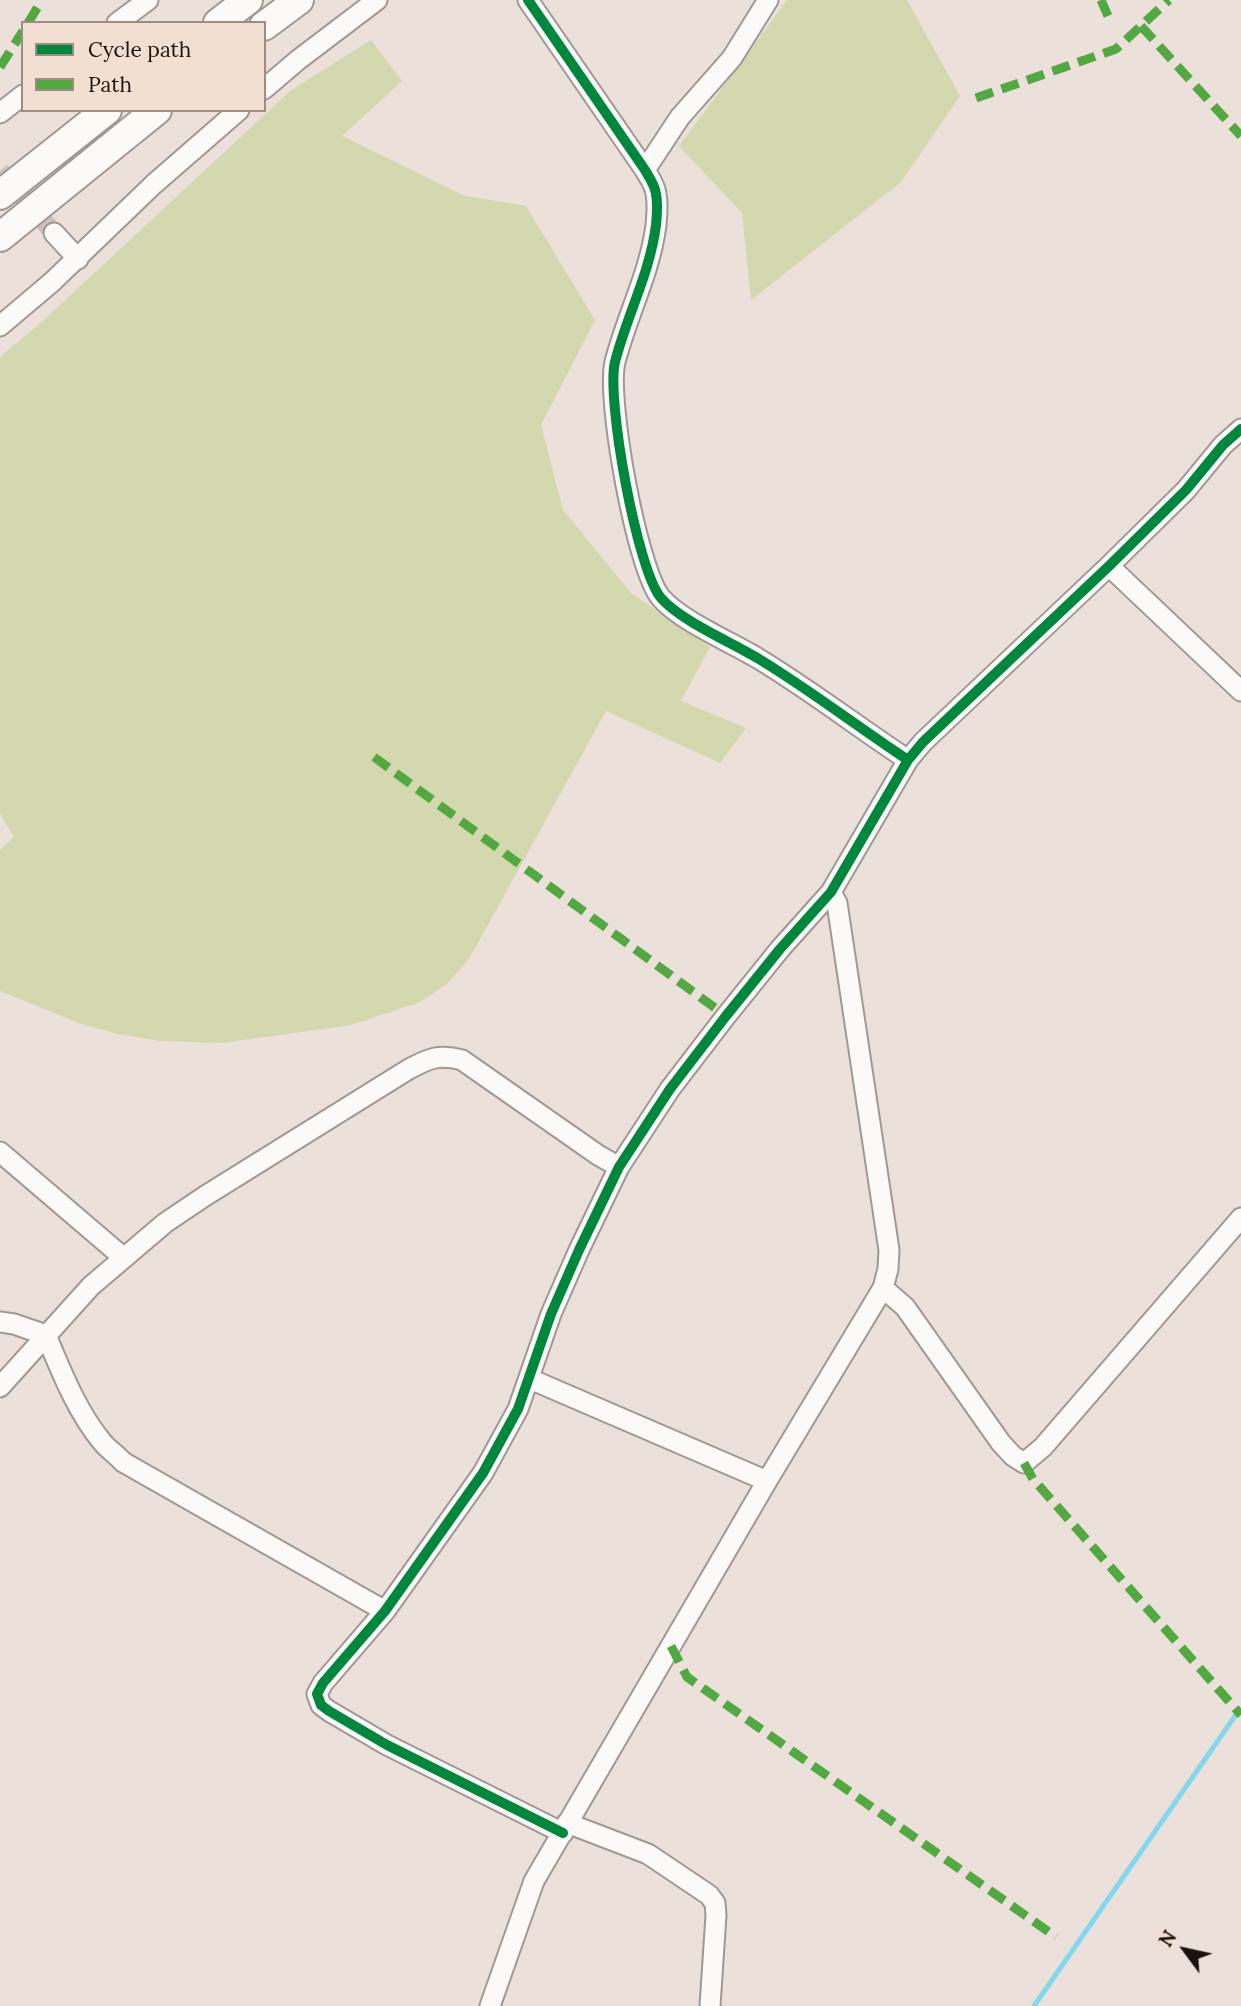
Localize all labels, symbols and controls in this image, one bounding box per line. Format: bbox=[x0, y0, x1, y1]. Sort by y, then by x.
legend bbox=[21, 21, 266, 112]
text: Cycle path bbox=[88, 36, 191, 63]
text: Path bbox=[88, 71, 132, 98]
north arrow bbox=[1150, 1915, 1220, 1985]
text: N bbox=[1153, 1926, 1181, 1951]

